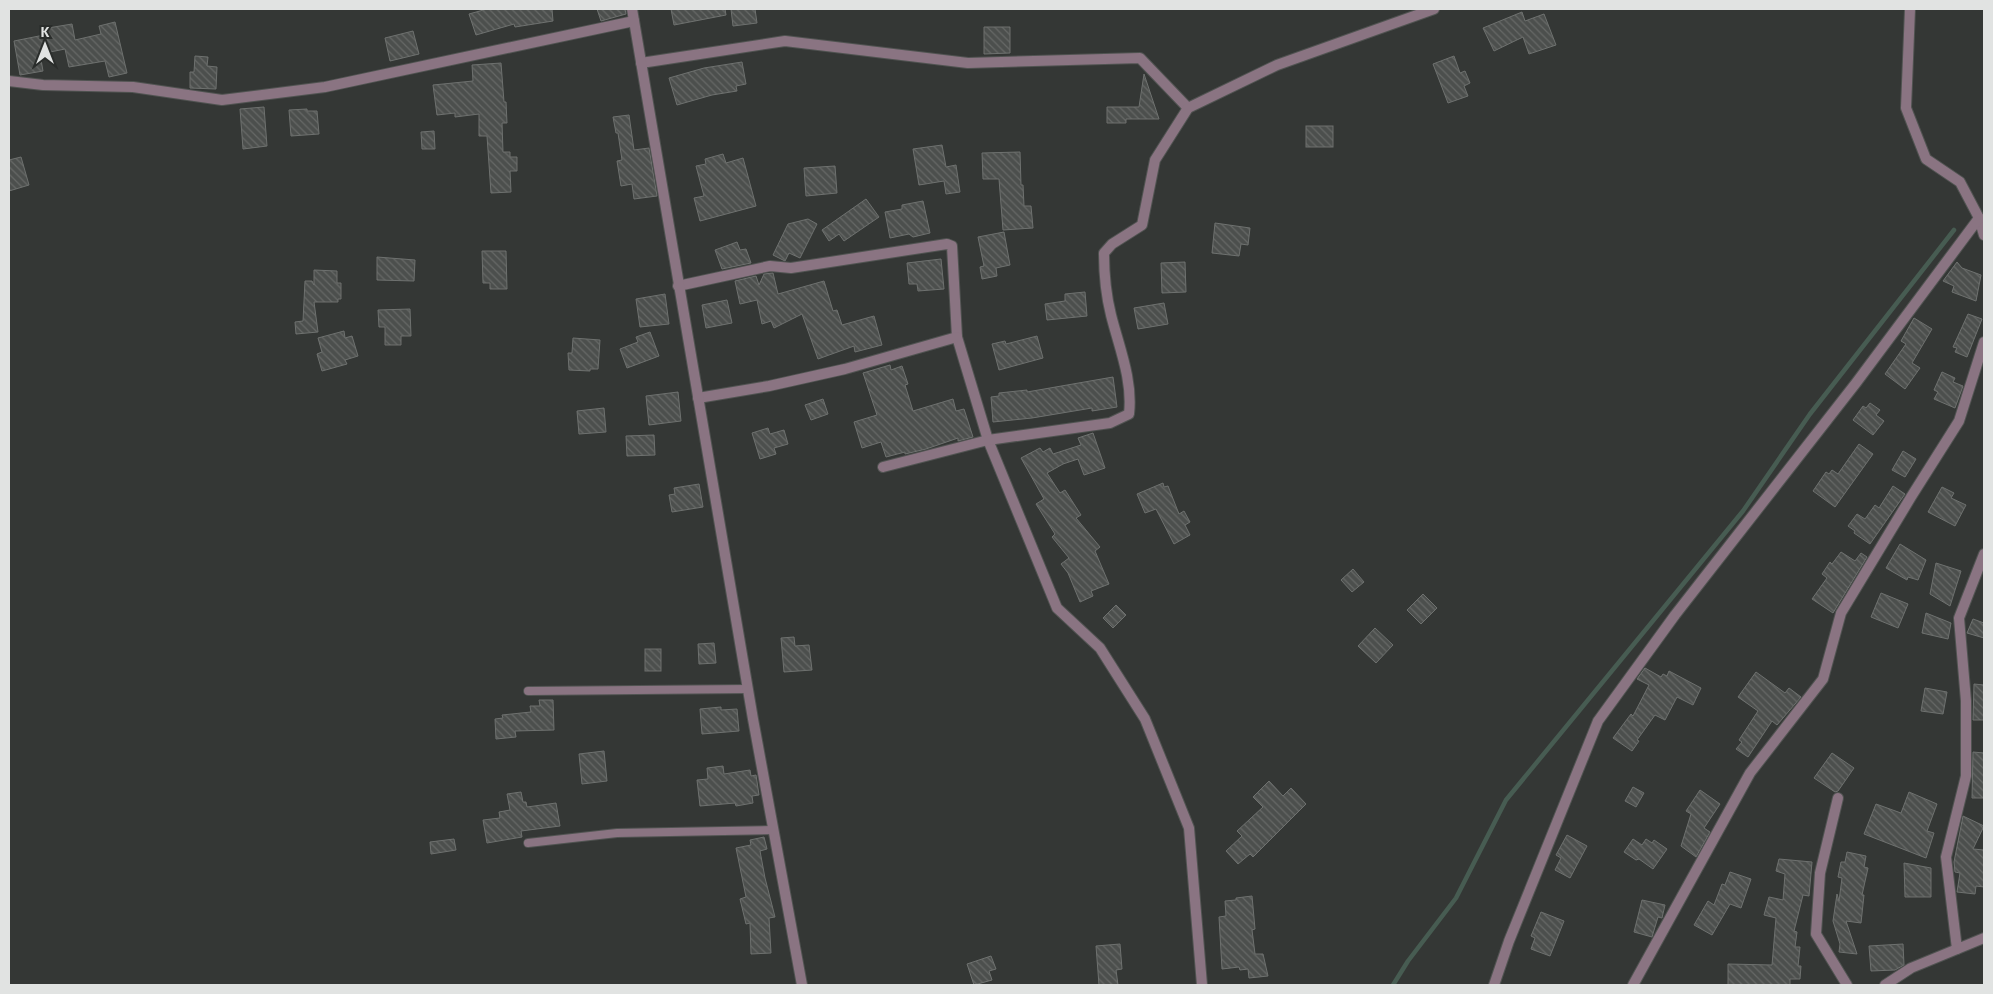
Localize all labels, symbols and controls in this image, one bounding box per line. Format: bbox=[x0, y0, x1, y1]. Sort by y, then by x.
north arrow bbox=[20, 20, 70, 70]
text: K bbox=[41, 23, 50, 40]

